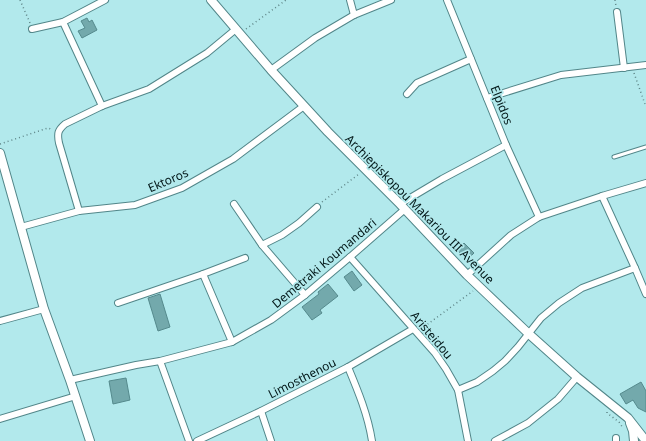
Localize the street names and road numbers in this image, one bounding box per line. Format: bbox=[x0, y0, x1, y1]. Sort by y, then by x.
street label: Elpidos bbox=[487, 83, 518, 127]
street label: Archiepiskopou Makariou III Avenue bbox=[342, 131, 498, 287]
street label: Ektoros bbox=[145, 164, 191, 196]
street label: Demetraki Koumandari bbox=[268, 214, 380, 312]
street label: Aristeidou bbox=[407, 307, 457, 363]
street label: Limosthenou bbox=[265, 354, 339, 402]

